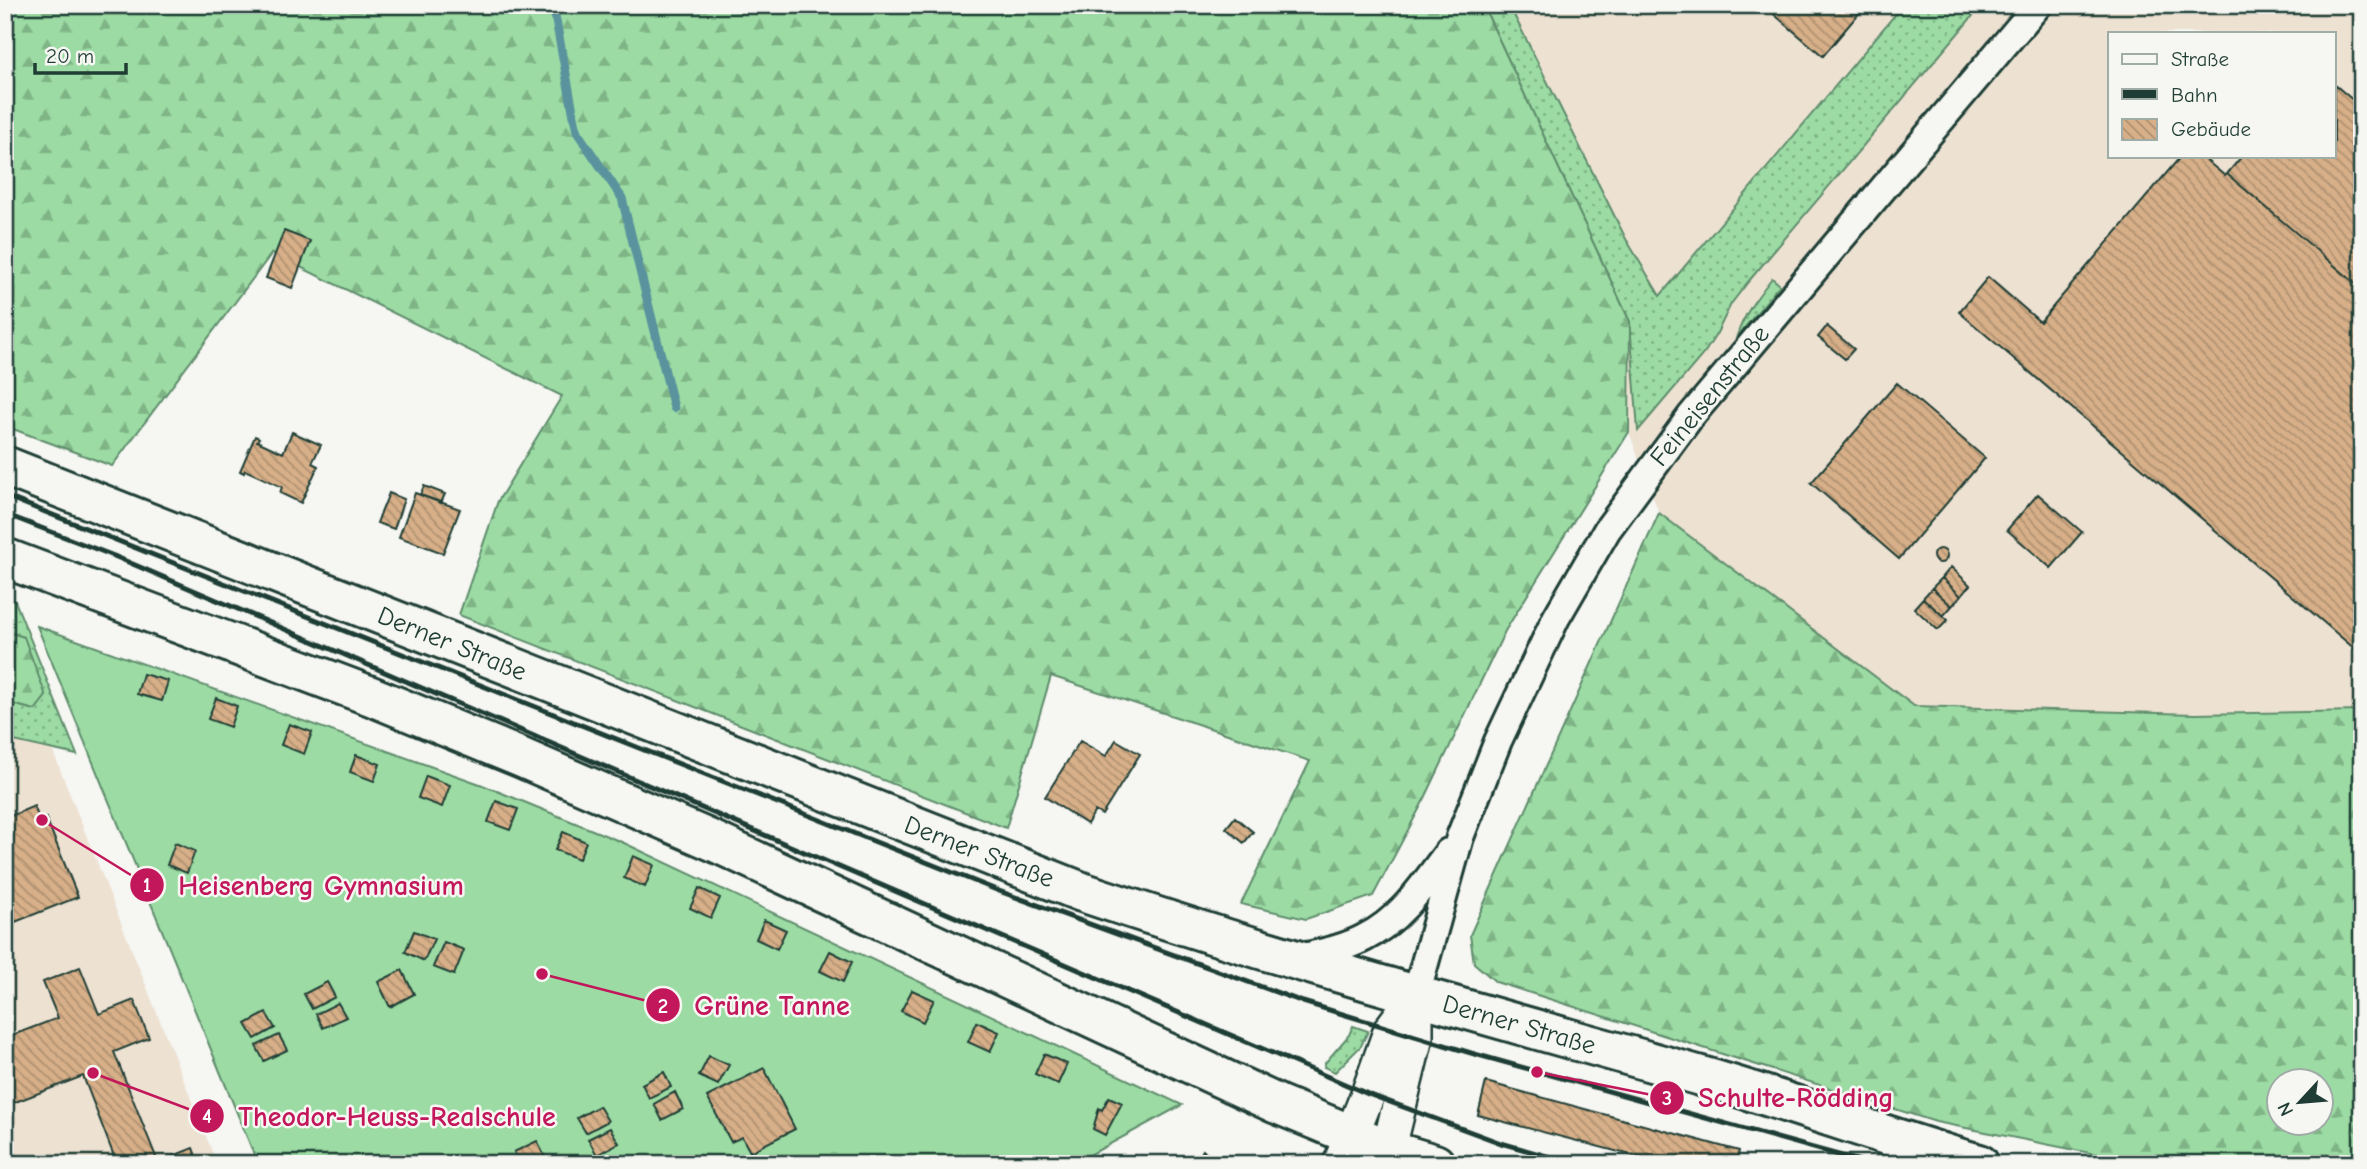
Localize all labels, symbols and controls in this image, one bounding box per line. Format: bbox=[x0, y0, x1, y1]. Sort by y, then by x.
scale bar bbox=[35, 32, 126, 76]
legend bbox=[2108, 32, 2336, 158]
text: 20 m bbox=[46, 44, 94, 68]
text: Straße bbox=[2171, 47, 2229, 71]
text: Bahn bbox=[2171, 83, 2218, 107]
text: Gebäude bbox=[2171, 117, 2251, 141]
street label: Feineisenstraße bbox=[1644, 320, 1776, 472]
street label: Derner Straße bbox=[373, 601, 531, 687]
street label: Derner Straße bbox=[900, 810, 1058, 894]
callout: Heisenberg Gymnasium bbox=[129, 861, 478, 910]
text: Heisenberg Gymnasium bbox=[178, 870, 464, 902]
text: 1 bbox=[143, 873, 151, 897]
callout: Grüne Tanne bbox=[646, 981, 864, 1030]
street label: Derner Straße bbox=[1439, 989, 1599, 1061]
text: Grüne Tanne bbox=[694, 990, 850, 1022]
text: 2 bbox=[658, 994, 668, 1018]
north arrow bbox=[2266, 1068, 2336, 1138]
callout: Schulte-Rödding bbox=[1649, 1073, 1908, 1122]
text: Schulte-Rödding bbox=[1698, 1082, 1894, 1114]
text: 3 bbox=[1662, 1086, 1672, 1110]
callout: Theodor-Heuss-Realschule bbox=[189, 1092, 570, 1141]
text: N bbox=[2273, 1099, 2298, 1119]
text: Theodor-Heuss-Realschule bbox=[238, 1101, 556, 1133]
text: 4 bbox=[202, 1104, 212, 1128]

